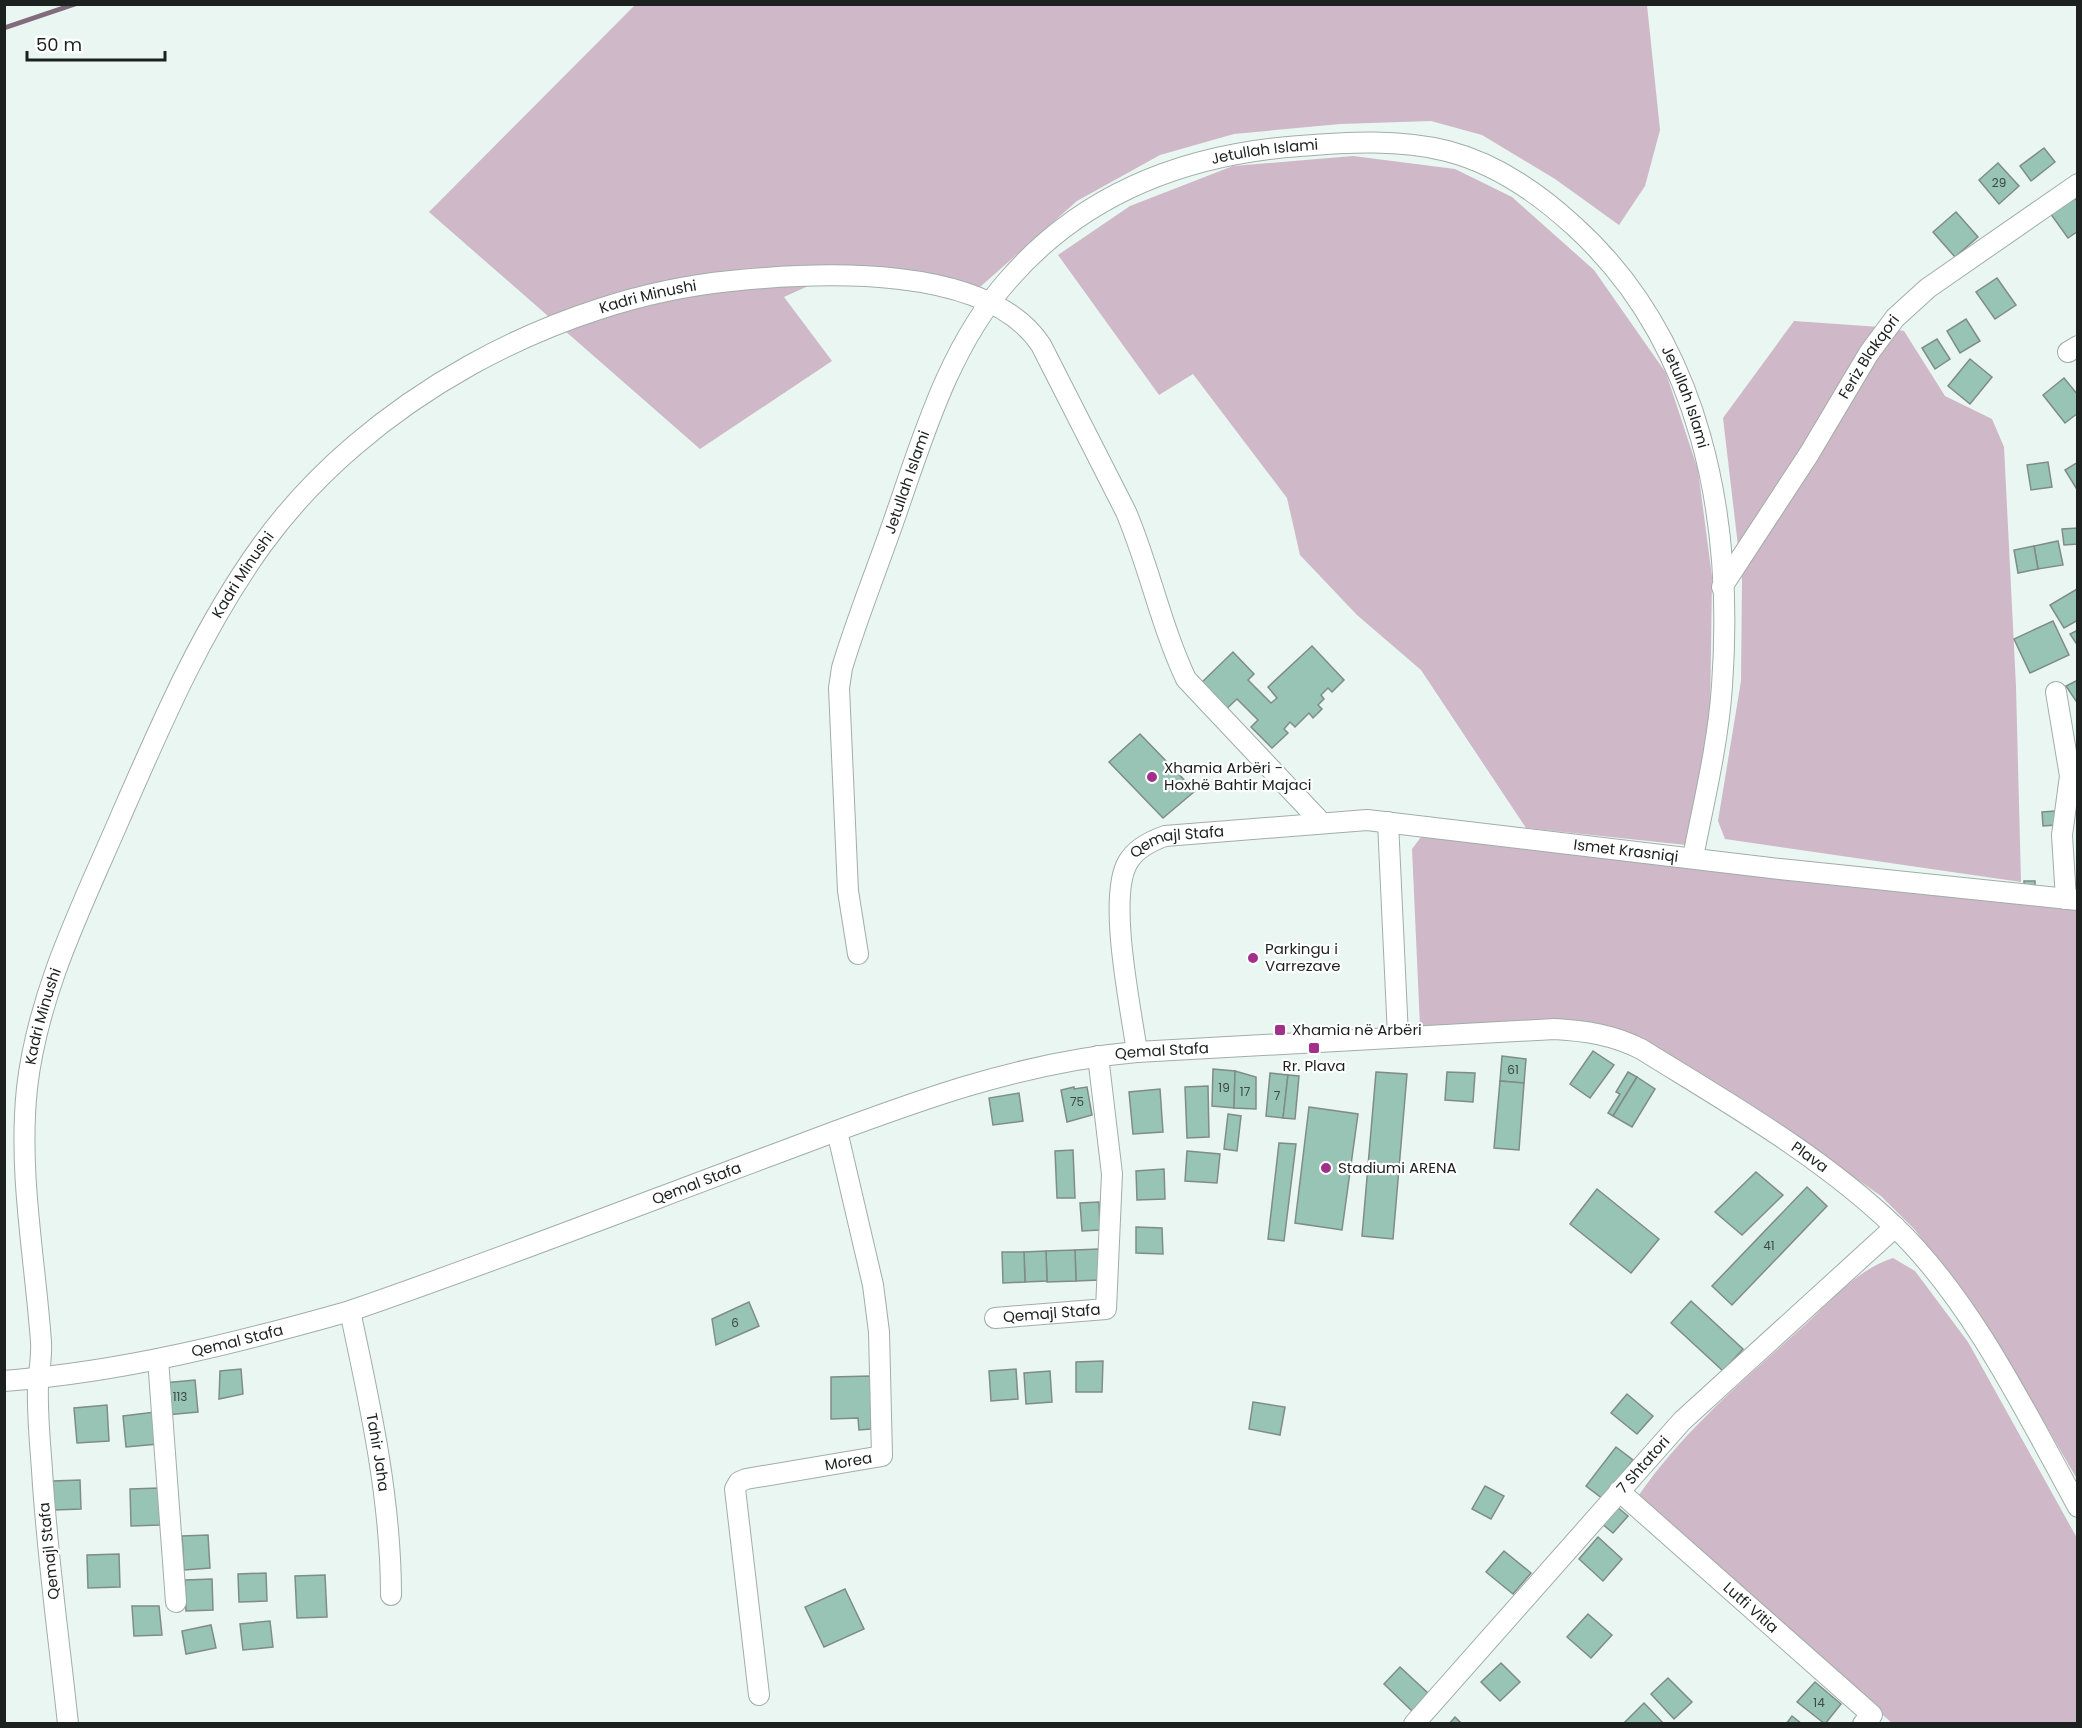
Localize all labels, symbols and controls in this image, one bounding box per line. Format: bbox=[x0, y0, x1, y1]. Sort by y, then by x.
scale bar bbox=[27, 24, 165, 62]
text: 50 m bbox=[36, 32, 82, 57]
street label: Jetullah Islami bbox=[1209, 134, 1319, 169]
house number: 29 bbox=[1992, 174, 2006, 191]
street label: Kadri Minushi bbox=[596, 275, 698, 318]
street label: Feriz Blakqori bbox=[1833, 310, 1904, 403]
street label: Jetullah Islami bbox=[1657, 342, 1714, 450]
street label: Jetullah Islami bbox=[879, 428, 934, 537]
street label: Kadri Minushi bbox=[206, 527, 278, 622]
place label: Xhamia Arbëri - Hoxhë Bahtir Majaci bbox=[1164, 757, 1311, 795]
marker: Xhamia Arbëri - Hoxhë Bahtir Majaci bbox=[1145, 770, 1159, 784]
street label: Qemajl Stafa bbox=[1125, 820, 1225, 863]
street label: Ismet Krasniqi bbox=[1572, 834, 1680, 867]
place label: Parkingu i Varrezave bbox=[1265, 938, 1340, 976]
marker: Parkingu i Varrezave bbox=[1246, 951, 1260, 965]
street label: Kadri Minushi bbox=[20, 965, 66, 1066]
place label: Xhamia në Arbëri bbox=[1292, 1019, 1422, 1040]
marker: Xhamia në Arbëri bbox=[1273, 1023, 1287, 1037]
street label: Qemal Stafa bbox=[1114, 1037, 1209, 1064]
marker: Rr. Plava bbox=[1307, 1041, 1321, 1055]
place label: Rr. Plava bbox=[1283, 1055, 1345, 1076]
house number: 61 bbox=[1507, 1061, 1519, 1078]
house number: 19 bbox=[1218, 1079, 1230, 1096]
house number: 17 bbox=[1240, 1083, 1251, 1100]
house number: 7 bbox=[1274, 1087, 1281, 1104]
house number: 75 bbox=[1070, 1093, 1084, 1110]
street label: Plava bbox=[1787, 1136, 1833, 1177]
street label: Qemal Stafa bbox=[649, 1157, 744, 1209]
place label: Stadiumi ARENA bbox=[1338, 1157, 1457, 1178]
marker: Stadiumi ARENA bbox=[1319, 1161, 1333, 1175]
house number: 41 bbox=[1763, 1237, 1775, 1254]
street label: Qemajl Stafa bbox=[1002, 1298, 1101, 1327]
house number: 6 bbox=[731, 1314, 739, 1331]
street label: Qemal Stafa bbox=[189, 1319, 285, 1362]
house number: 113 bbox=[173, 1388, 187, 1405]
street label: Tahir Jaha bbox=[361, 1411, 395, 1493]
street label: 7 Shtatori bbox=[1612, 1431, 1674, 1498]
street label: Morea bbox=[823, 1447, 874, 1475]
street label: Qemajl Stafa bbox=[33, 1501, 64, 1601]
street label: Lutfi Vitia bbox=[1719, 1577, 1783, 1637]
house number: 14 bbox=[1813, 1694, 1825, 1711]

